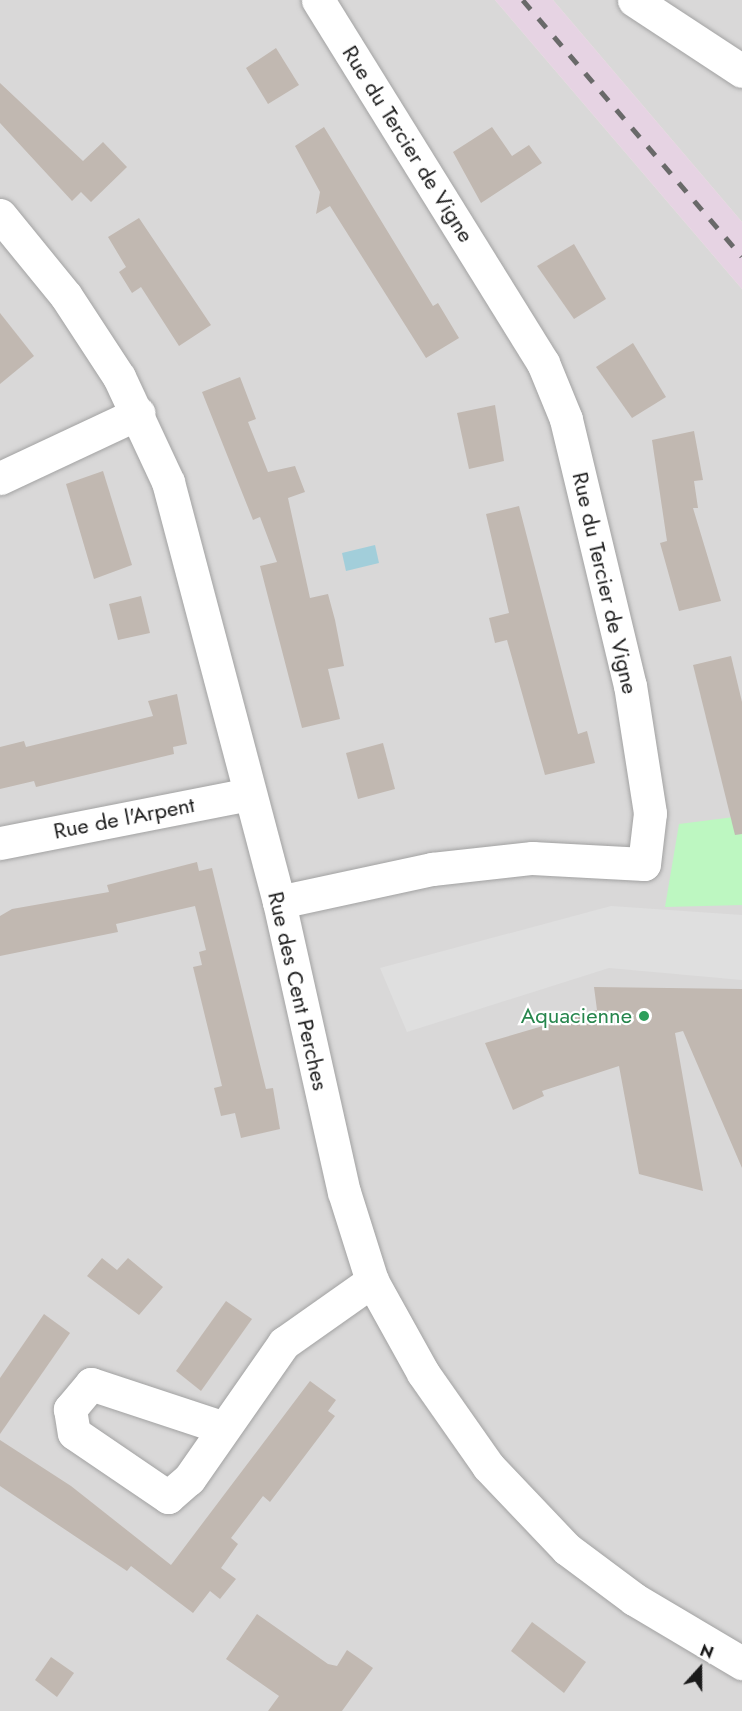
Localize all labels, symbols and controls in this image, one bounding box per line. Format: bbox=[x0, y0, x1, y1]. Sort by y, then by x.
street label: Rue du Tercier de Vigne bbox=[337, 41, 479, 247]
street label: Rue du Tercier de Vigne bbox=[567, 469, 643, 697]
street label: Rue de l'Arpent bbox=[51, 791, 197, 845]
street label: Rue des Cent Perches bbox=[262, 889, 334, 1093]
place label: Aquacienne bbox=[521, 1003, 632, 1029]
marker: Aquacienne bbox=[637, 1009, 651, 1023]
north arrow bbox=[670, 1639, 730, 1699]
text: N bbox=[697, 1639, 717, 1665]

